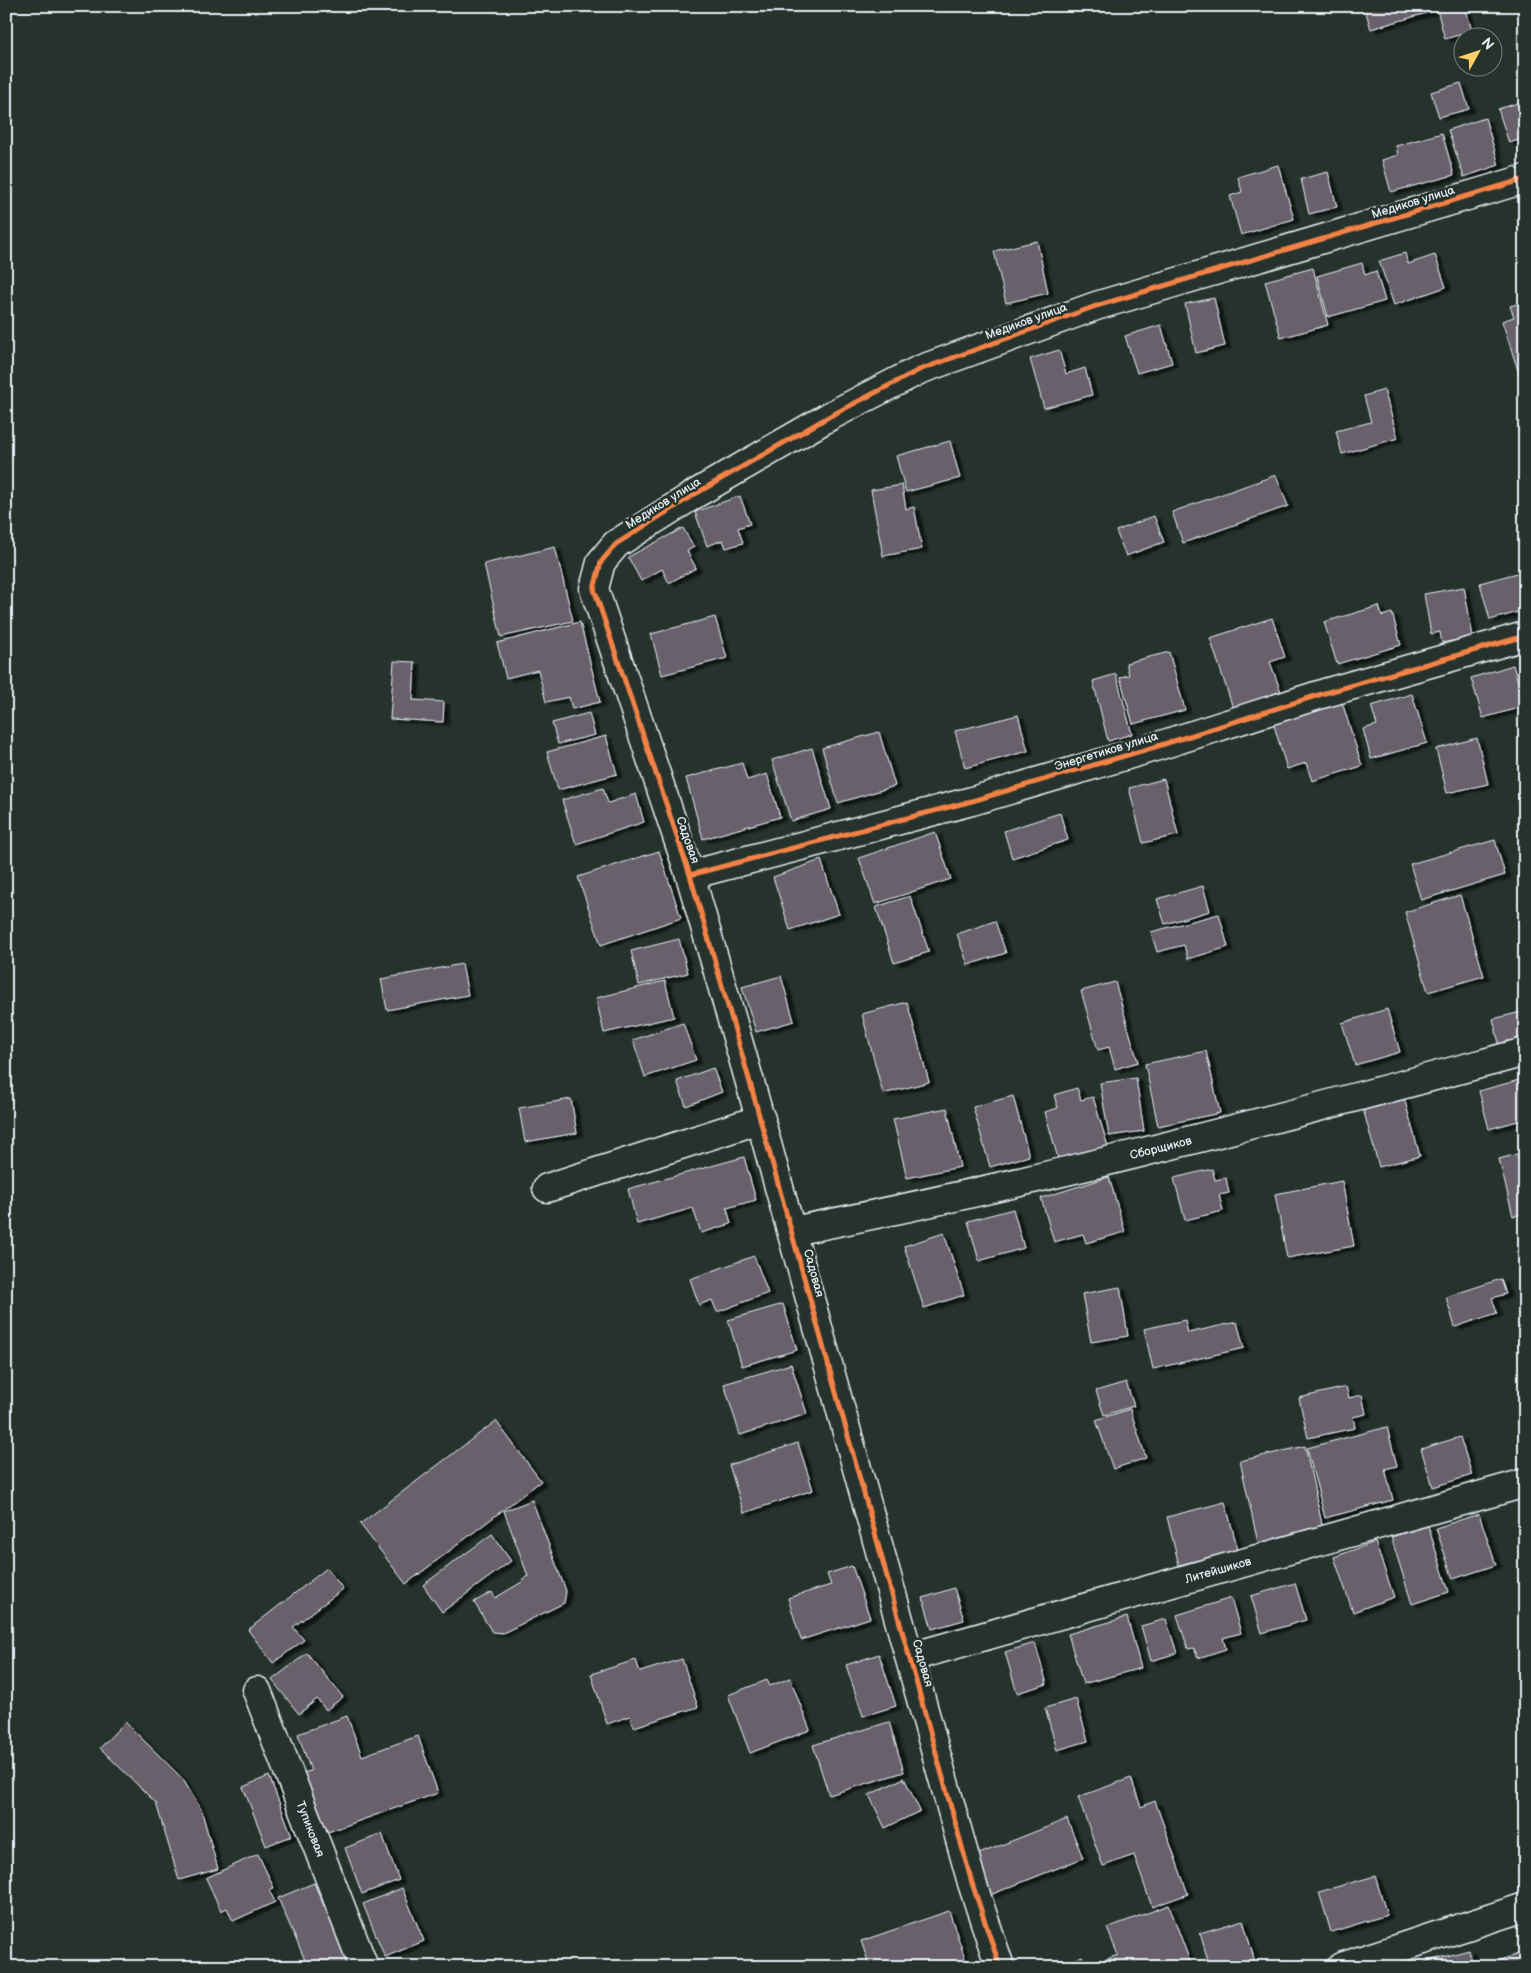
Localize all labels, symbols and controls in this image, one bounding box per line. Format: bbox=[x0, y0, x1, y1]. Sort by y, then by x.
north arrow bbox=[1454, 28, 1504, 78]
text: N bbox=[1478, 34, 1497, 53]
street label: Медиков улица bbox=[1370, 183, 1456, 222]
street label: Медиков улица bbox=[983, 300, 1069, 343]
street label: Медиков улица bbox=[623, 474, 704, 533]
street label: Энергетиков улица bbox=[1053, 729, 1160, 774]
street label: Садовая bbox=[672, 815, 703, 866]
street label: Сборщиков bbox=[1128, 1133, 1194, 1163]
street label: Садовая bbox=[800, 1248, 827, 1299]
street label: Литейшиков bbox=[1182, 1554, 1254, 1587]
street label: Садовая bbox=[909, 1638, 937, 1689]
street label: Тупиковая bbox=[292, 1799, 328, 1860]

